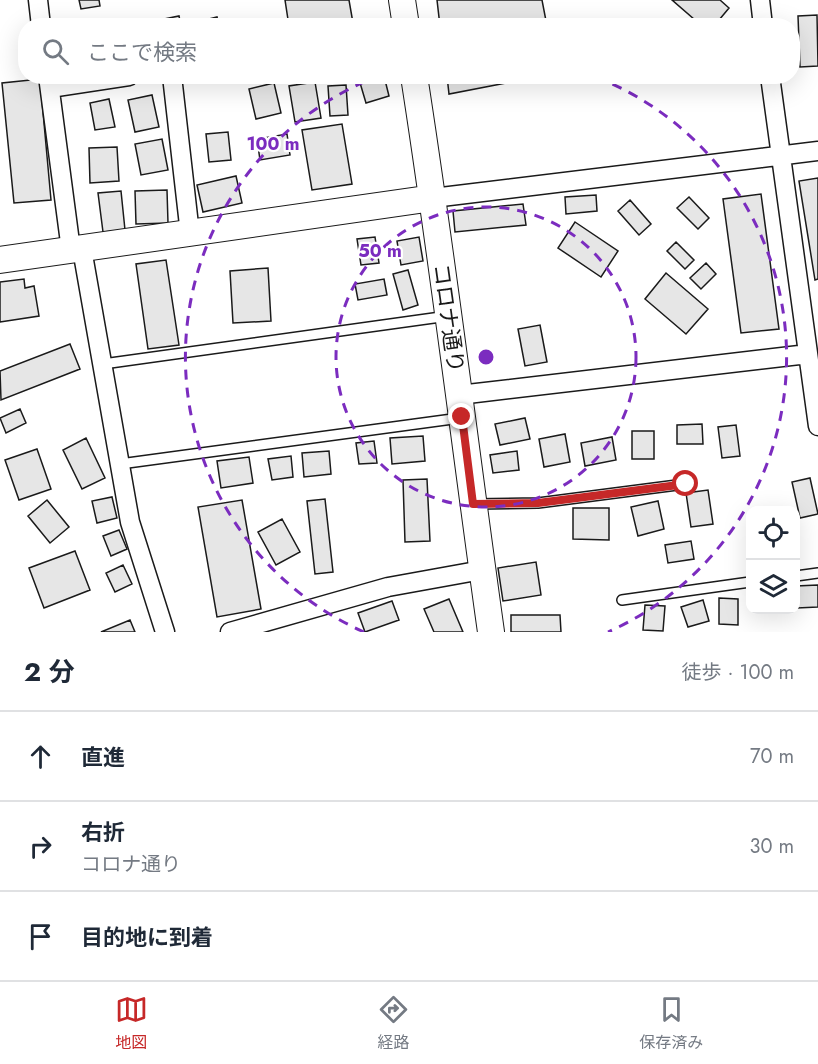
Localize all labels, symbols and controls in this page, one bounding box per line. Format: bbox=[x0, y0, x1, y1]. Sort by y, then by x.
search box bbox=[18, 18, 800, 84]
icon: search bbox=[39, 35, 72, 68]
text: ここで検索 bbox=[87, 36, 197, 68]
text: 100 m bbox=[246, 131, 300, 157]
text: 50 m bbox=[358, 238, 402, 264]
street label: コロナ通り bbox=[426, 261, 472, 375]
centre of rings bbox=[476, 347, 496, 367]
route end bbox=[448, 403, 474, 429]
route start bbox=[672, 470, 698, 496]
map controls bbox=[746, 506, 800, 614]
button: locate bbox=[746, 506, 800, 560]
button: layers bbox=[746, 560, 800, 614]
text: 2 分 bbox=[24, 653, 75, 691]
text: 徒歩 · 100 m bbox=[681, 658, 794, 687]
icon: ahead bbox=[24, 740, 57, 773]
text: 直進 bbox=[81, 741, 125, 773]
text: 70 m bbox=[750, 742, 794, 771]
text: 右折 bbox=[81, 816, 125, 848]
icon: right bbox=[24, 830, 57, 863]
text: 30 m bbox=[749, 832, 794, 861]
text: コロナ通り bbox=[81, 850, 181, 879]
icon: arrive bbox=[24, 920, 57, 953]
text: 目的地に到着 bbox=[81, 921, 213, 953]
tab: 地図 bbox=[115, 993, 148, 1054]
tab: 経路 bbox=[377, 993, 410, 1054]
tab: 保存済み bbox=[639, 993, 703, 1054]

